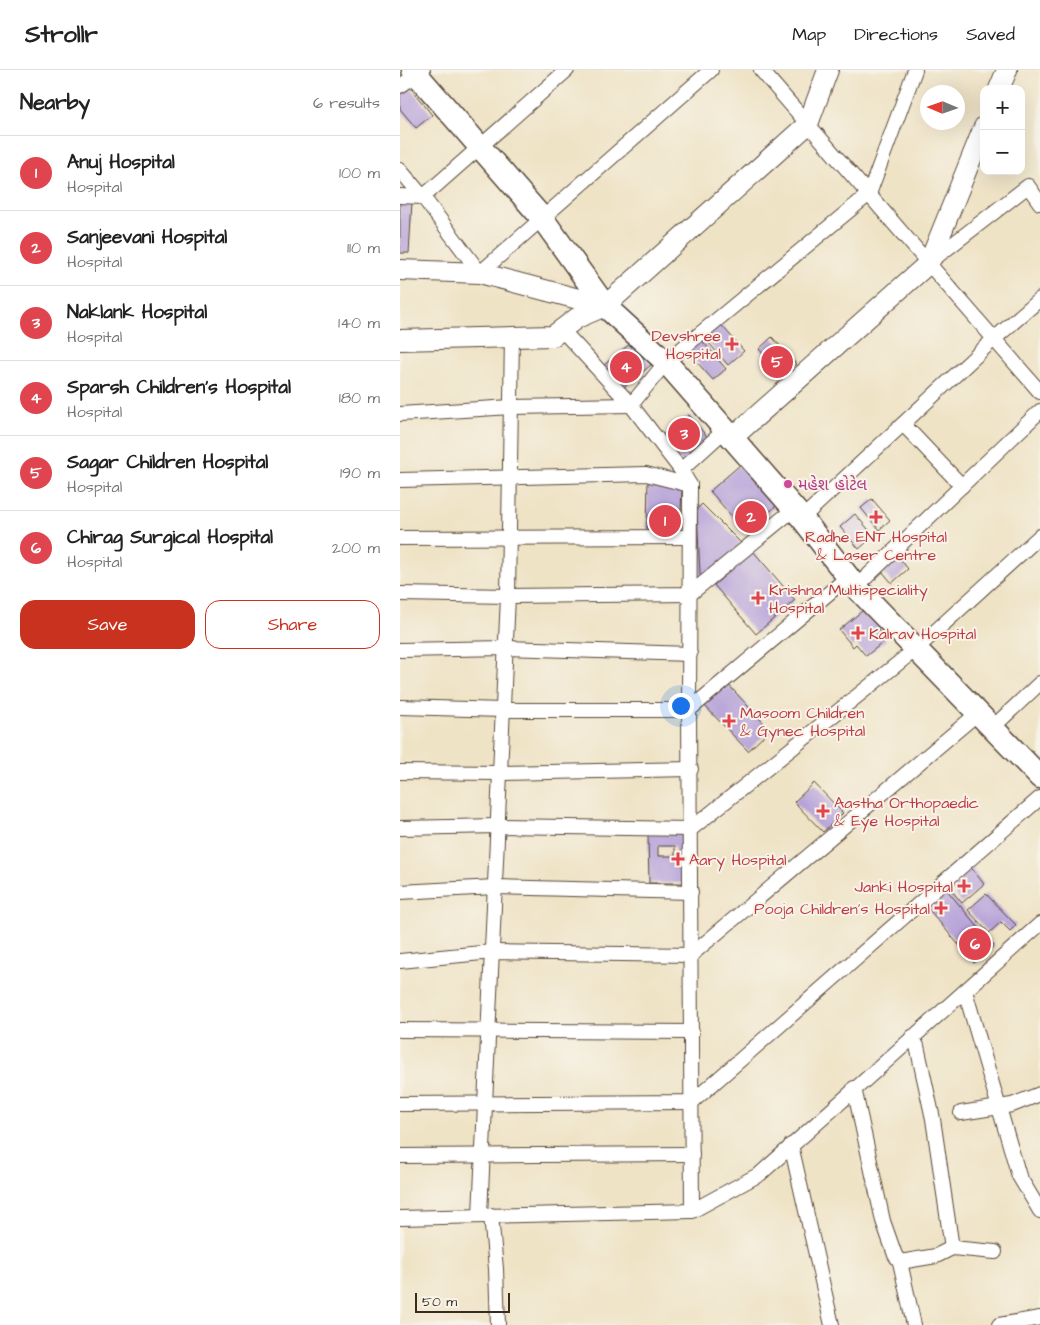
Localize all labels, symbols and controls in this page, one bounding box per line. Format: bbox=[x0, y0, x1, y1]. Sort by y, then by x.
text: Strollr bbox=[25, 18, 98, 52]
text: Map bbox=[792, 22, 826, 47]
text: Directions bbox=[854, 22, 938, 47]
text: Saved bbox=[966, 22, 1015, 47]
north arrow bbox=[920, 85, 965, 130]
map controls bbox=[980, 85, 1025, 175]
button: + bbox=[980, 85, 1025, 130]
text: Nearby bbox=[20, 88, 90, 117]
text: 6 results bbox=[313, 92, 380, 114]
button: − bbox=[980, 130, 1025, 175]
text: Anuj Hospital bbox=[67, 149, 175, 176]
text: 1 bbox=[35, 162, 37, 184]
text: 100 m bbox=[339, 162, 380, 184]
text: Hospital bbox=[67, 176, 122, 198]
text: Sanjeevani Hospital bbox=[67, 224, 227, 251]
text: 2 bbox=[31, 237, 41, 259]
text: 110 m bbox=[347, 237, 380, 259]
text: Hospital bbox=[67, 251, 122, 273]
text: Naklank Hospital bbox=[67, 299, 207, 326]
text: 3 bbox=[32, 312, 40, 334]
text: 140 m bbox=[338, 312, 380, 334]
place label: Devshree Hospital bbox=[652, 325, 721, 365]
text: Hospital bbox=[67, 326, 122, 348]
marker: Devshree Hospital bbox=[725, 337, 739, 351]
pin: 5 bbox=[761, 343, 793, 381]
pin: 4 bbox=[610, 348, 642, 386]
text: Sparsh Children's Hospital bbox=[67, 374, 291, 401]
text: 4 bbox=[31, 387, 41, 409]
text: 180 m bbox=[339, 387, 380, 409]
text: Hospital bbox=[67, 401, 122, 423]
pin: 3 bbox=[668, 415, 700, 453]
text: Sagar Children Hospital bbox=[67, 449, 268, 476]
text: 5 bbox=[30, 462, 42, 484]
text: 190 m bbox=[340, 462, 380, 484]
place label: મહેશ હોટેલ bbox=[798, 474, 867, 496]
text: Hospital bbox=[67, 476, 122, 498]
marker: મહેશ હોટેલ bbox=[782, 478, 794, 490]
pin: 2 bbox=[735, 498, 767, 536]
pin: 1 bbox=[649, 502, 681, 540]
marker: Radhe ENT Hospital & Laser Centre bbox=[869, 510, 883, 524]
text: Chirag Surgical Hospital bbox=[67, 524, 273, 551]
place label: Radhe ENT Hospital & Laser Centre bbox=[805, 526, 947, 566]
text: 6 bbox=[31, 537, 41, 559]
text: 200 m bbox=[332, 537, 380, 559]
text: Hospital bbox=[67, 551, 122, 573]
place label: Krishna Multispeciality Hospital bbox=[769, 579, 928, 619]
marker: Krishna Multispeciality Hospital bbox=[751, 591, 765, 605]
button: Save bbox=[20, 600, 195, 649]
button: Share bbox=[205, 600, 380, 649]
place label: Kalrav Hospital bbox=[869, 623, 976, 645]
marker: Kalrav Hospital bbox=[851, 626, 865, 640]
your location bbox=[668, 693, 694, 719]
place label: Masoom Children & Gynec Hospital bbox=[740, 702, 865, 743]
marker: Masoom Children & Gynec Hospital bbox=[722, 714, 736, 728]
place label: Aastha Orthopaedic & Eye Hospital bbox=[834, 792, 979, 833]
marker: Aastha Orthopaedic & Eye Hospital bbox=[816, 804, 830, 818]
place label: Aary Hospital bbox=[689, 849, 787, 872]
marker: Aary Hospital bbox=[671, 852, 685, 866]
place label: Janki Hospital bbox=[855, 876, 953, 898]
marker: Janki Hospital bbox=[957, 879, 971, 893]
place label: Pooja Children's Hospital bbox=[754, 898, 930, 920]
marker: Pooja Children's Hospital bbox=[934, 901, 948, 915]
pin: 6 bbox=[959, 925, 991, 963]
scale bar bbox=[415, 1290, 510, 1313]
text: 50 m bbox=[422, 1292, 457, 1312]

